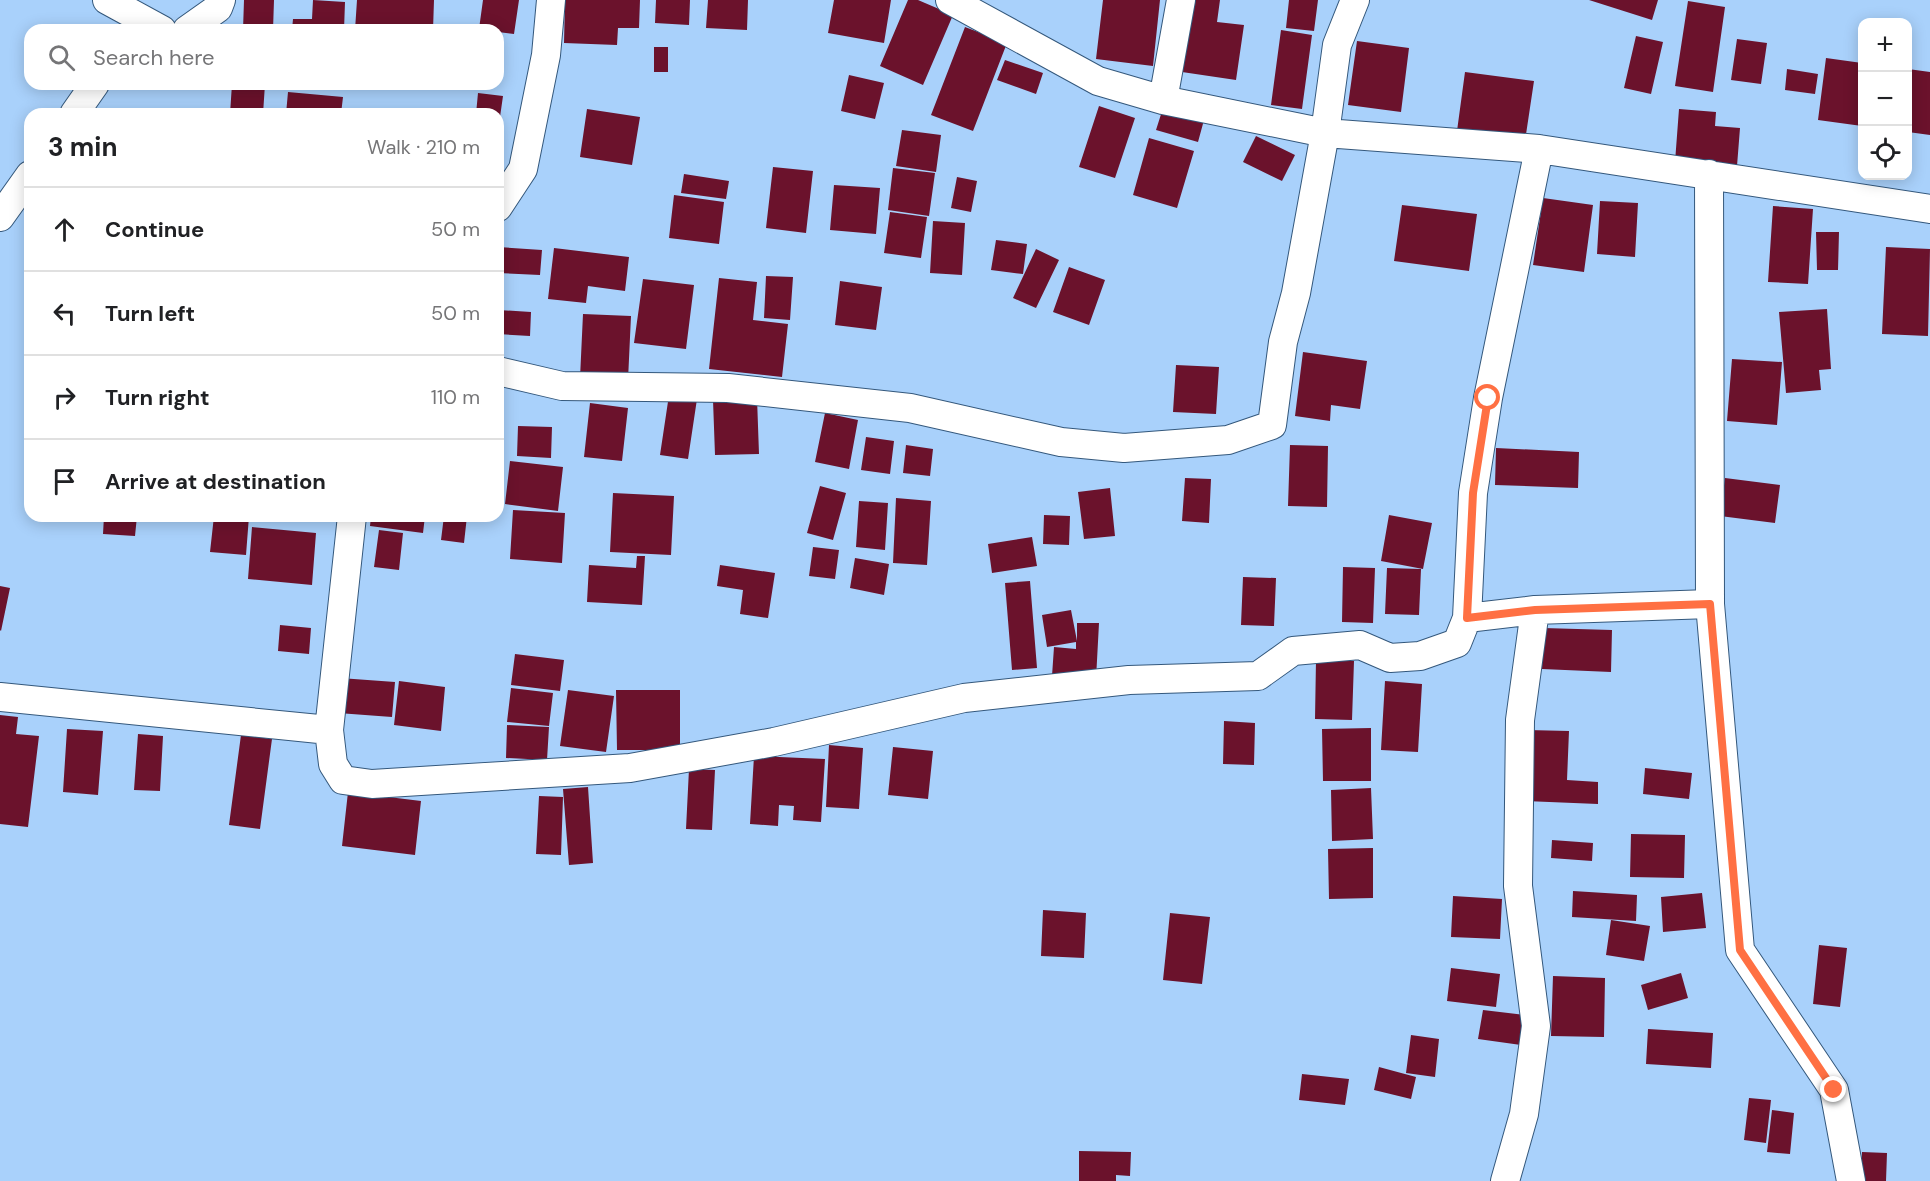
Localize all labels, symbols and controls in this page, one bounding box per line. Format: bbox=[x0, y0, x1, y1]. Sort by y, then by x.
map controls bbox=[1858, 18, 1912, 180]
button: + bbox=[1858, 18, 1912, 72]
search box bbox=[24, 24, 504, 90]
icon: search bbox=[45, 41, 78, 74]
text: Search here bbox=[93, 43, 214, 72]
button: − bbox=[1858, 72, 1912, 126]
button: locate bbox=[1858, 126, 1912, 180]
text: 3 min bbox=[48, 130, 117, 164]
text: Walk · 210 m bbox=[367, 134, 480, 160]
icon: ahead bbox=[48, 213, 81, 246]
text: Continue bbox=[105, 215, 204, 244]
text: 50 m bbox=[431, 216, 480, 242]
icon: left bbox=[48, 297, 81, 330]
text: Turn left bbox=[105, 299, 195, 328]
text: 50 m bbox=[431, 300, 480, 326]
icon: right bbox=[48, 381, 81, 414]
text: Turn right bbox=[105, 383, 210, 412]
text: 110 m bbox=[431, 384, 480, 410]
route start bbox=[1474, 384, 1500, 410]
icon: arrive bbox=[48, 465, 81, 498]
text: Arrive at destination bbox=[105, 467, 326, 496]
route end bbox=[1820, 1076, 1846, 1102]

